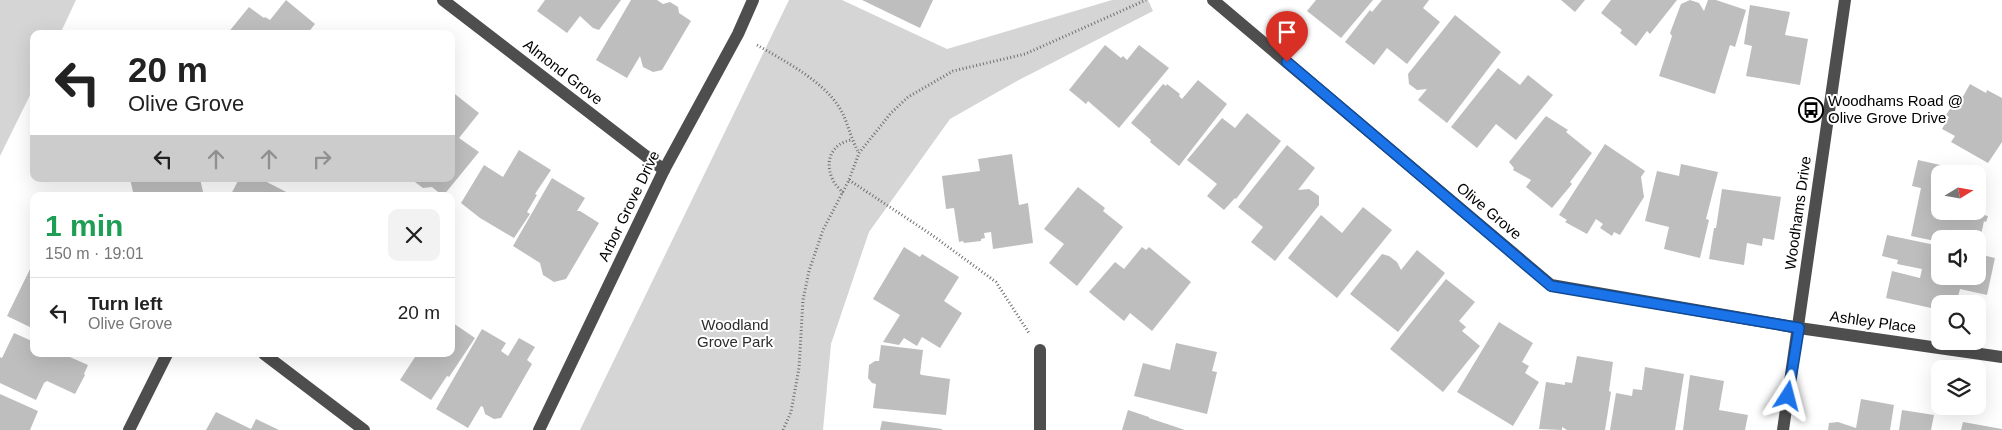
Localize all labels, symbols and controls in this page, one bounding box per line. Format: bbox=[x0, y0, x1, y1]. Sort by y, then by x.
pin bbox=[1266, 11, 1308, 62]
icon: arrive bbox=[1273, 18, 1301, 46]
street label: Almond Grove bbox=[520, 35, 606, 108]
icon: left bbox=[45, 50, 110, 115]
text: 20 m bbox=[128, 50, 208, 89]
text: Olive Grove bbox=[128, 91, 244, 116]
place label: Woodhams Road @ Olive Grove Drive bbox=[1828, 92, 1963, 126]
bus stop icon: Woodhams Road @ Olive Grove Drive bbox=[1798, 97, 1824, 123]
icon: left bbox=[149, 145, 177, 173]
icon: ahead bbox=[202, 145, 230, 173]
icon: ahead bbox=[255, 145, 283, 173]
icon: right bbox=[308, 145, 336, 173]
street label: Arbor Grove Drive bbox=[594, 148, 663, 264]
street label: Woodhams Drive bbox=[1781, 155, 1814, 271]
north arrow bbox=[1931, 165, 1986, 220]
map controls bbox=[1931, 165, 1986, 415]
street label: Olive Grove bbox=[1454, 179, 1525, 243]
text: 1 min bbox=[45, 209, 123, 242]
button: close bbox=[388, 209, 440, 261]
button: sound bbox=[1931, 230, 1986, 285]
text: 150 m · 19:01 bbox=[45, 245, 144, 262]
text: Turn left bbox=[88, 293, 163, 314]
button: search bbox=[1931, 295, 1986, 350]
icon: left bbox=[45, 299, 73, 327]
text: 20 m bbox=[398, 302, 440, 323]
street label: Ashley Place bbox=[1829, 307, 1917, 336]
text: Olive Grove bbox=[88, 315, 172, 332]
park label: Woodland Grove Park bbox=[697, 316, 773, 350]
button: layers bbox=[1931, 360, 1986, 415]
position arrow bbox=[1761, 369, 1813, 421]

